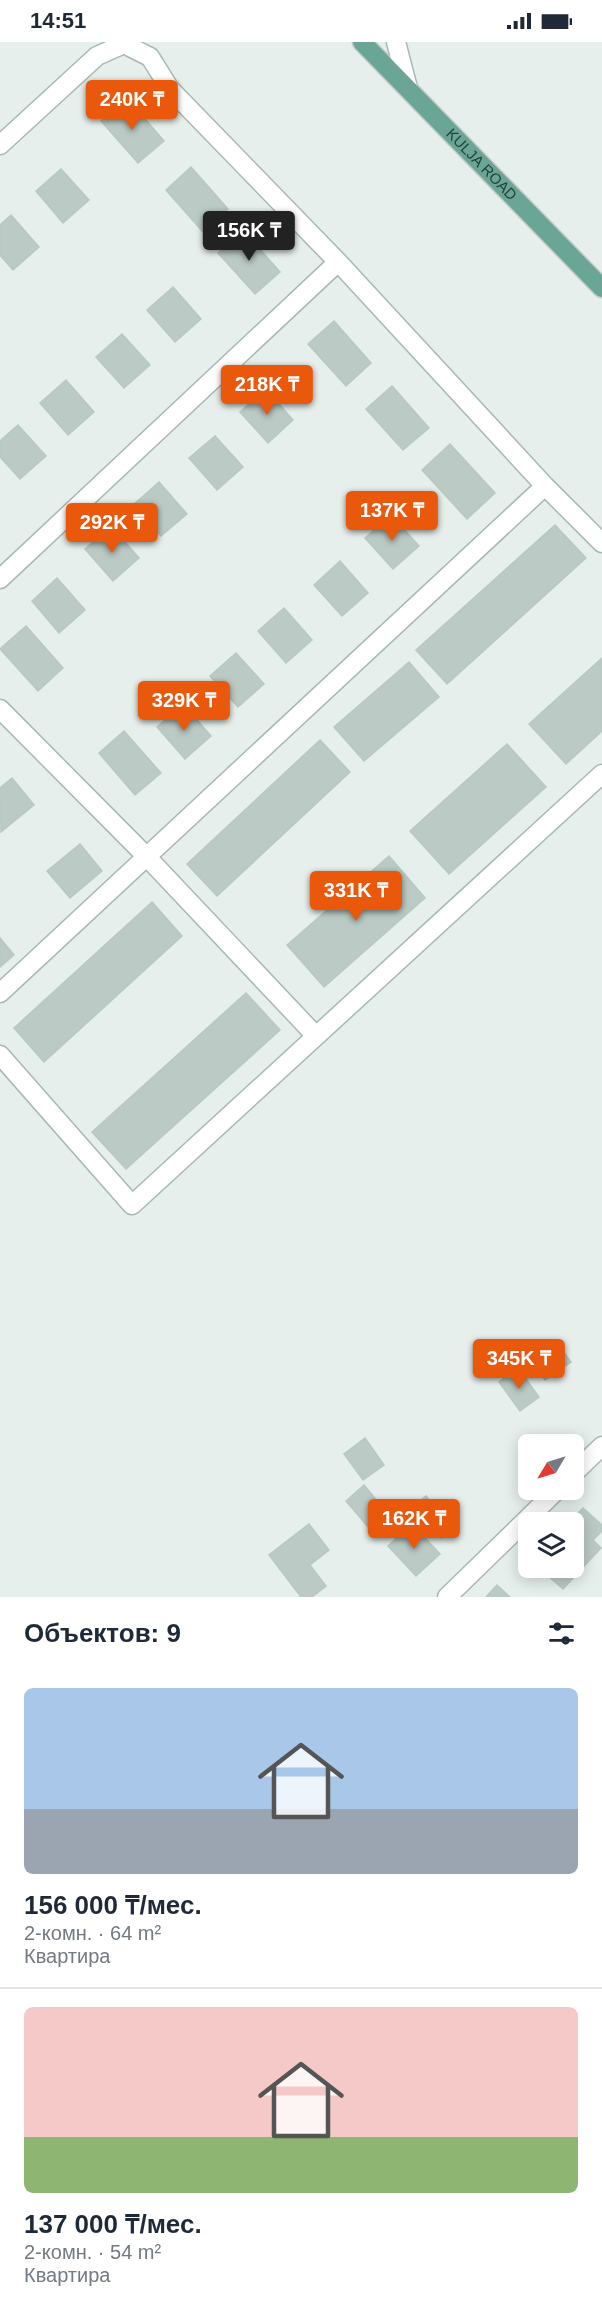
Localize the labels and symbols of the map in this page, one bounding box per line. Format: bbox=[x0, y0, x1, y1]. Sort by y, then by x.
pin: 240K ₸ bbox=[83, 80, 181, 131]
street label: KULJA ROAD bbox=[443, 125, 521, 204]
pin: 156K ₸ bbox=[200, 211, 298, 262]
pin: 218K ₸ bbox=[218, 365, 316, 416]
pin: 137K ₸ bbox=[343, 491, 441, 542]
pin: 292K ₸ bbox=[63, 503, 161, 554]
pin: 329K ₸ bbox=[135, 681, 233, 732]
pin: 331K ₸ bbox=[307, 871, 405, 922]
pin: 345K ₸ bbox=[470, 1339, 568, 1390]
north arrow bbox=[518, 1434, 584, 1500]
pin: 162K ₸ bbox=[365, 1499, 463, 1550]

